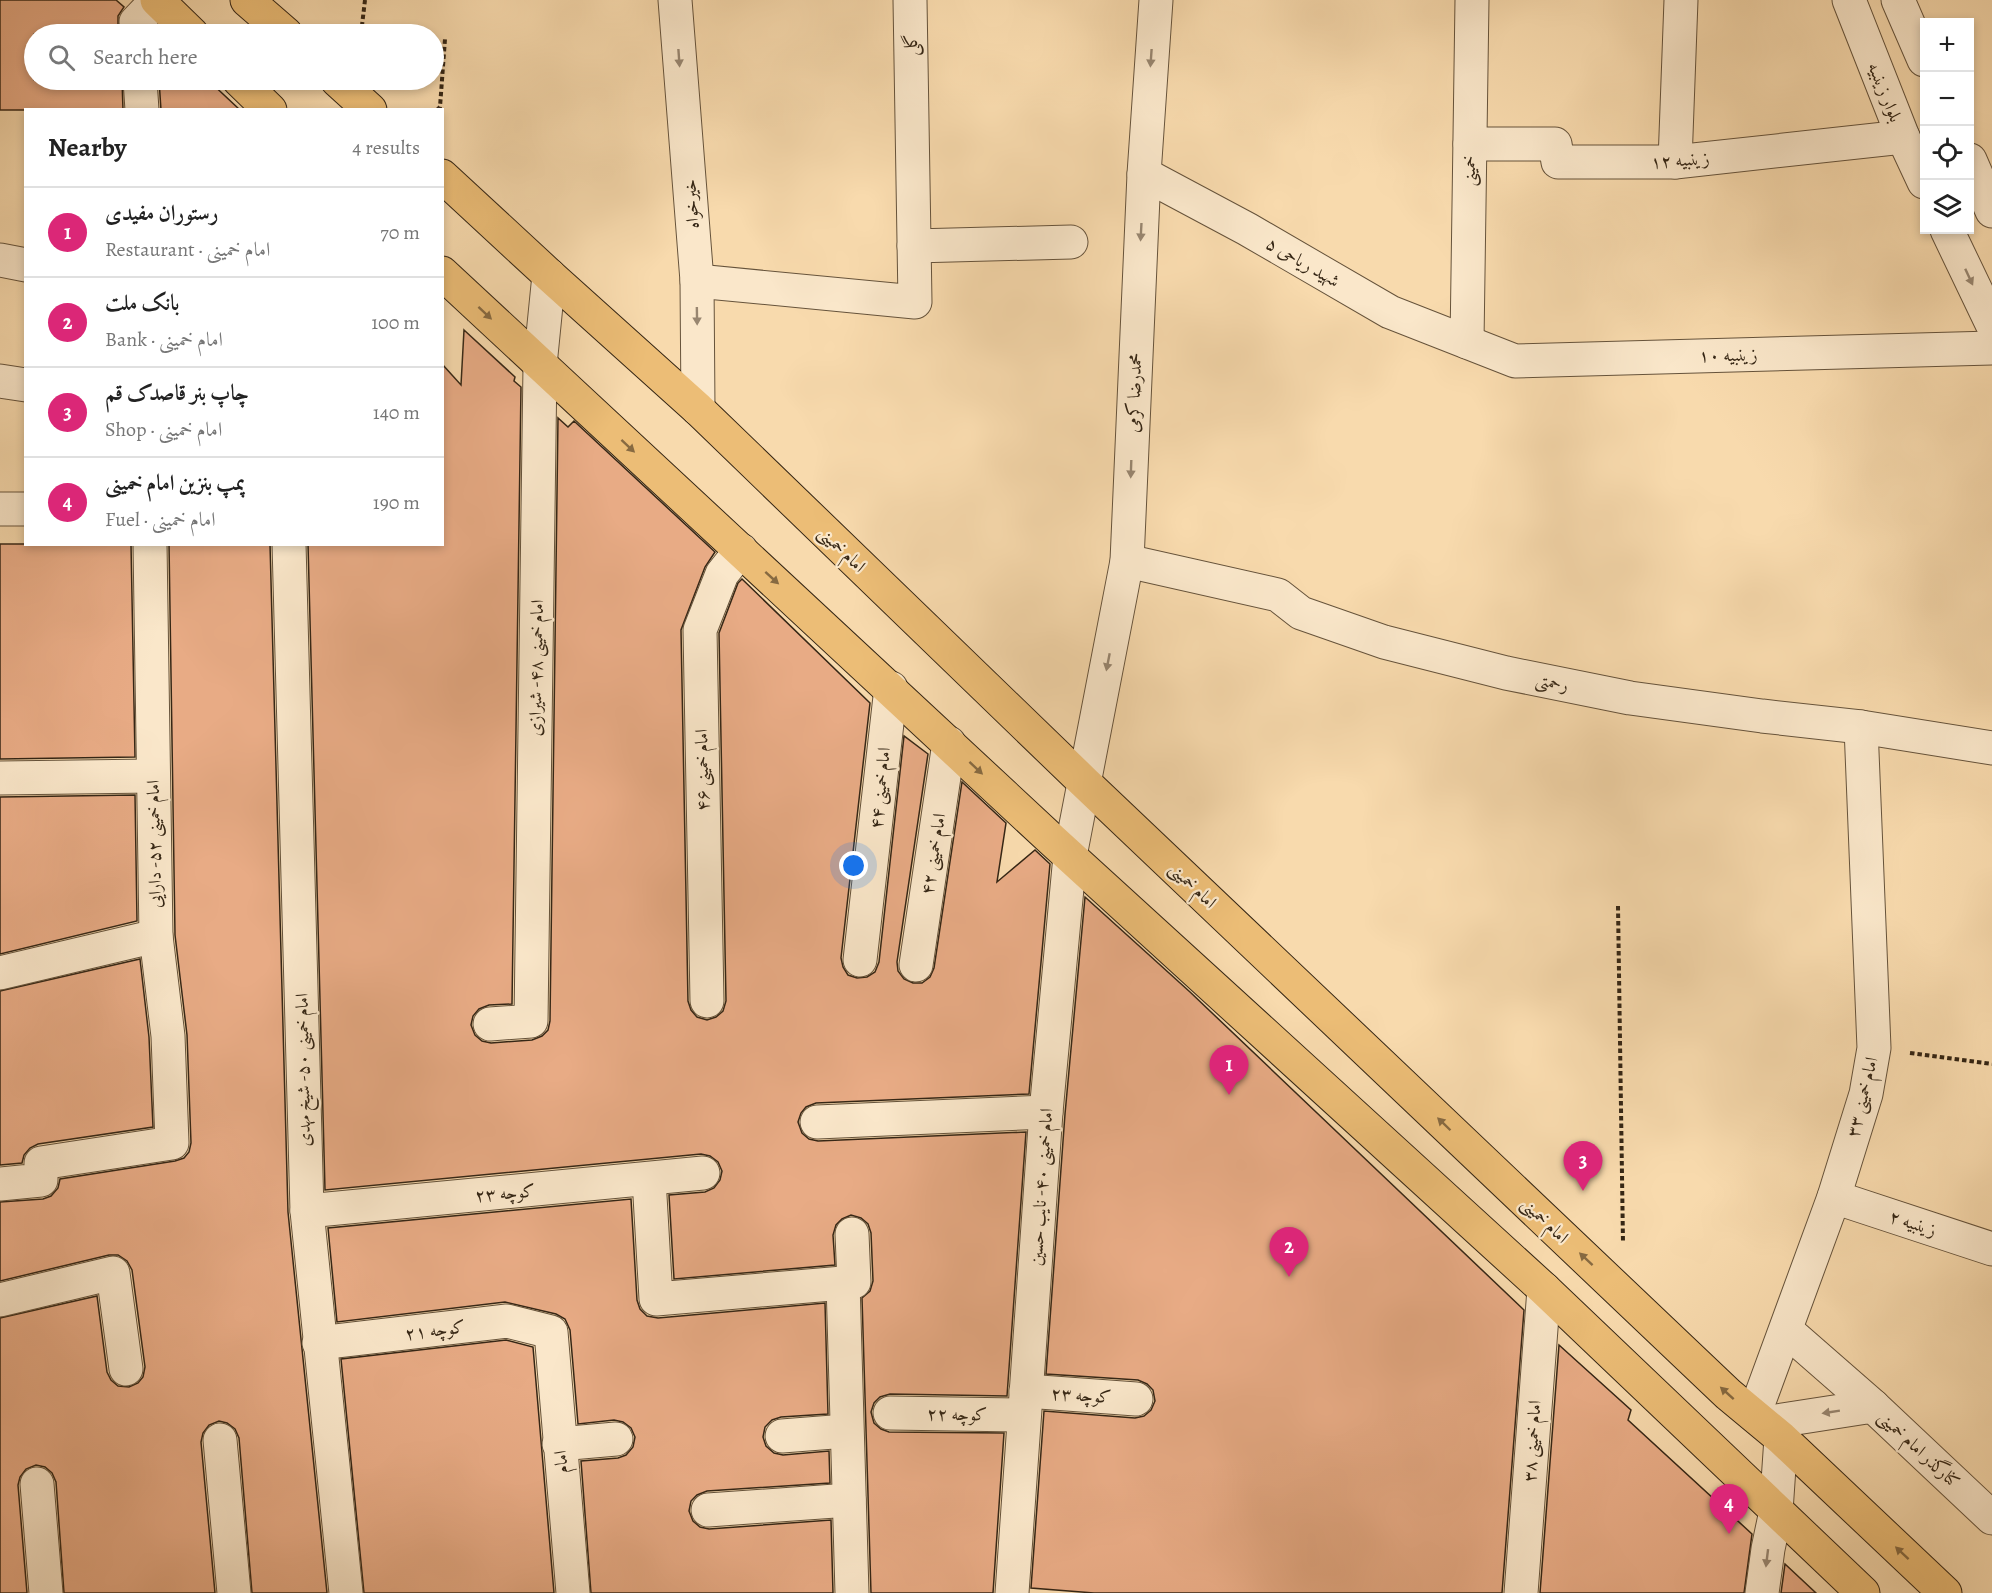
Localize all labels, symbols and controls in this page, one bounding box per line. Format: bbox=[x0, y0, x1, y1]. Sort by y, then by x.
map controls bbox=[1920, 18, 1974, 234]
button: + bbox=[1920, 18, 1974, 72]
search box bbox=[24, 24, 444, 90]
street label: گلی bbox=[899, 34, 924, 56]
icon: search bbox=[45, 41, 78, 74]
text: Search here bbox=[93, 42, 198, 72]
one-way arrow bbox=[674, 49, 684, 68]
one-way arrow bbox=[1147, 49, 1156, 68]
street label: بلوار زینبیه bbox=[1862, 58, 1908, 126]
button: − bbox=[1920, 72, 1974, 126]
button: locate bbox=[1920, 126, 1974, 180]
text: Nearby bbox=[48, 130, 127, 165]
text: 4 results bbox=[352, 134, 420, 161]
street label: زینبیه ۱۲ bbox=[1650, 146, 1710, 174]
street label: خمینی bbox=[1457, 155, 1482, 187]
street label: خیرخواه bbox=[677, 179, 705, 229]
button: layers bbox=[1920, 180, 1974, 234]
text: رستوران مفیدی bbox=[105, 198, 219, 228]
text: 1 bbox=[64, 219, 71, 246]
text: 70 m bbox=[380, 219, 420, 246]
one-way arrow bbox=[1136, 223, 1145, 242]
street label: ۵ شهید ریاحی bbox=[1262, 231, 1344, 293]
text: Restaurant · امام خمینی bbox=[105, 236, 270, 263]
one-way arrow bbox=[1965, 268, 1974, 285]
text: بانک ملت bbox=[105, 288, 179, 318]
one-way arrow bbox=[477, 306, 492, 319]
one-way arrow bbox=[692, 306, 702, 325]
text: 2 bbox=[63, 309, 72, 336]
text: 100 m bbox=[371, 309, 420, 336]
text: Bank · امام خمینی bbox=[105, 326, 223, 353]
street label: زینبیه ۱۰ bbox=[1698, 342, 1758, 368]
street label: محمدرضا کرمی bbox=[1121, 353, 1147, 433]
text: چاپ بنر قاصدک قم bbox=[105, 378, 249, 408]
text: 3 bbox=[63, 399, 72, 426]
text: 140 m bbox=[373, 399, 420, 426]
text: Shop · امام خمینی bbox=[105, 416, 222, 443]
one-way arrow bbox=[620, 439, 635, 452]
one-way arrow bbox=[1126, 459, 1136, 478]
text: پمپ بنزین امام خمینی bbox=[105, 468, 245, 498]
text: 4 bbox=[63, 489, 72, 516]
text: 190 m bbox=[373, 489, 420, 516]
text: Fuel · امام خمینی bbox=[105, 506, 216, 533]
street label: امام خمینی bbox=[810, 520, 871, 580]
one-way arrow bbox=[764, 571, 779, 585]
street label: امام خمینی ۴۸- شیرازی bbox=[523, 599, 553, 737]
one-way arrow bbox=[1103, 653, 1112, 672]
street label: رحمتی bbox=[1533, 667, 1571, 698]
street label: امام خمینی ۴۶ bbox=[689, 729, 719, 811]
street label: امام خمینی ۴۴ bbox=[864, 746, 900, 830]
one-way arrow bbox=[968, 761, 983, 775]
street label: امام خمینی ۵۲- دارایی bbox=[141, 779, 171, 908]
street label: امام خمینی ۴۲ bbox=[915, 812, 955, 897]
your location bbox=[839, 851, 868, 880]
street label: امام خمینی bbox=[1161, 856, 1222, 916]
street label: امام خمینی ۵۰- شیخ مهدی bbox=[290, 993, 320, 1147]
pin: 1 bbox=[1210, 1046, 1248, 1095]
street label: امام خمینی ۳۳ bbox=[1840, 1054, 1887, 1141]
street label: امام خمینی ۴۰- نایب حسین bbox=[1024, 1107, 1062, 1267]
one-way arrow bbox=[1438, 1118, 1452, 1132]
pin: 3 bbox=[1564, 1142, 1602, 1191]
street label: کوچه ۲۳ bbox=[474, 1178, 536, 1209]
street label: امام خمینی bbox=[1513, 1191, 1574, 1251]
street label: زینبیه ۲ bbox=[1886, 1204, 1940, 1242]
pin: 2 bbox=[1270, 1228, 1308, 1277]
one-way arrow bbox=[1578, 1252, 1593, 1266]
street label: کوچه ۲۱ bbox=[404, 1314, 467, 1347]
street label: کوچه ۲۳ bbox=[1050, 1381, 1112, 1410]
one-way arrow bbox=[1720, 1387, 1735, 1400]
street label: امام خمینی ۳۸ bbox=[1517, 1399, 1551, 1483]
street label: کوچه ۲۲ bbox=[927, 1401, 987, 1428]
street label: کنارگذر امام خمینی bbox=[1870, 1404, 1966, 1496]
one-way arrow bbox=[1822, 1408, 1841, 1417]
street label: امام bbox=[548, 1449, 578, 1475]
pin: 4 bbox=[1710, 1484, 1748, 1534]
one-way arrow bbox=[1895, 1547, 1910, 1560]
one-way arrow bbox=[1762, 1549, 1771, 1568]

